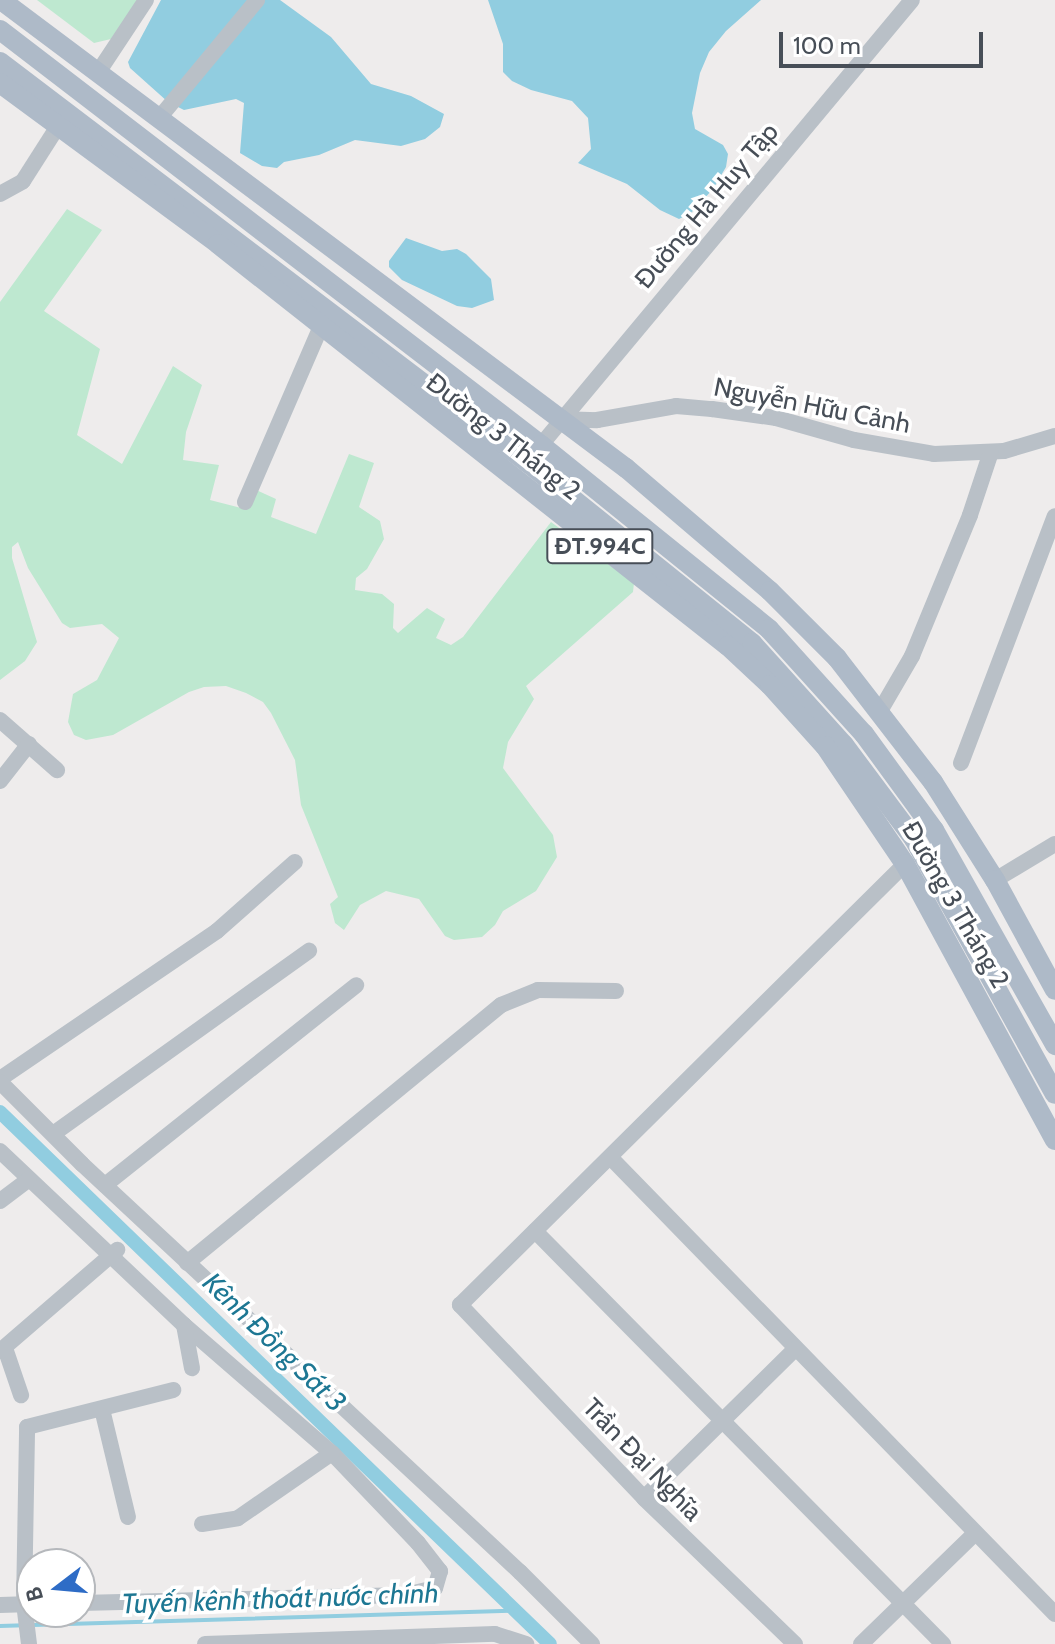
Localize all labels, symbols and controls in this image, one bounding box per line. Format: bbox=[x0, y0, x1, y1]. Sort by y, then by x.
scale bar bbox=[783, 16, 987, 66]
text: 100 m bbox=[793, 31, 861, 60]
street label: Đường Hà Huy Tập bbox=[629, 117, 785, 295]
street label: Đường 3 Tháng 2 bbox=[420, 367, 586, 507]
street label: Nguyễn Hữu Cảnh bbox=[711, 372, 913, 440]
road number: ĐT.994C bbox=[546, 526, 654, 566]
street label: Đường 3 Tháng 2 bbox=[895, 816, 1015, 994]
water label: Kênh Đồng Sát 3 bbox=[196, 1265, 354, 1419]
street label: Trần Đại Nghĩa bbox=[576, 1392, 708, 1528]
north arrow bbox=[16, 1548, 96, 1628]
water label: Tuyến kênh thoát nước chính bbox=[121, 1576, 439, 1620]
text: B bbox=[19, 1584, 49, 1605]

